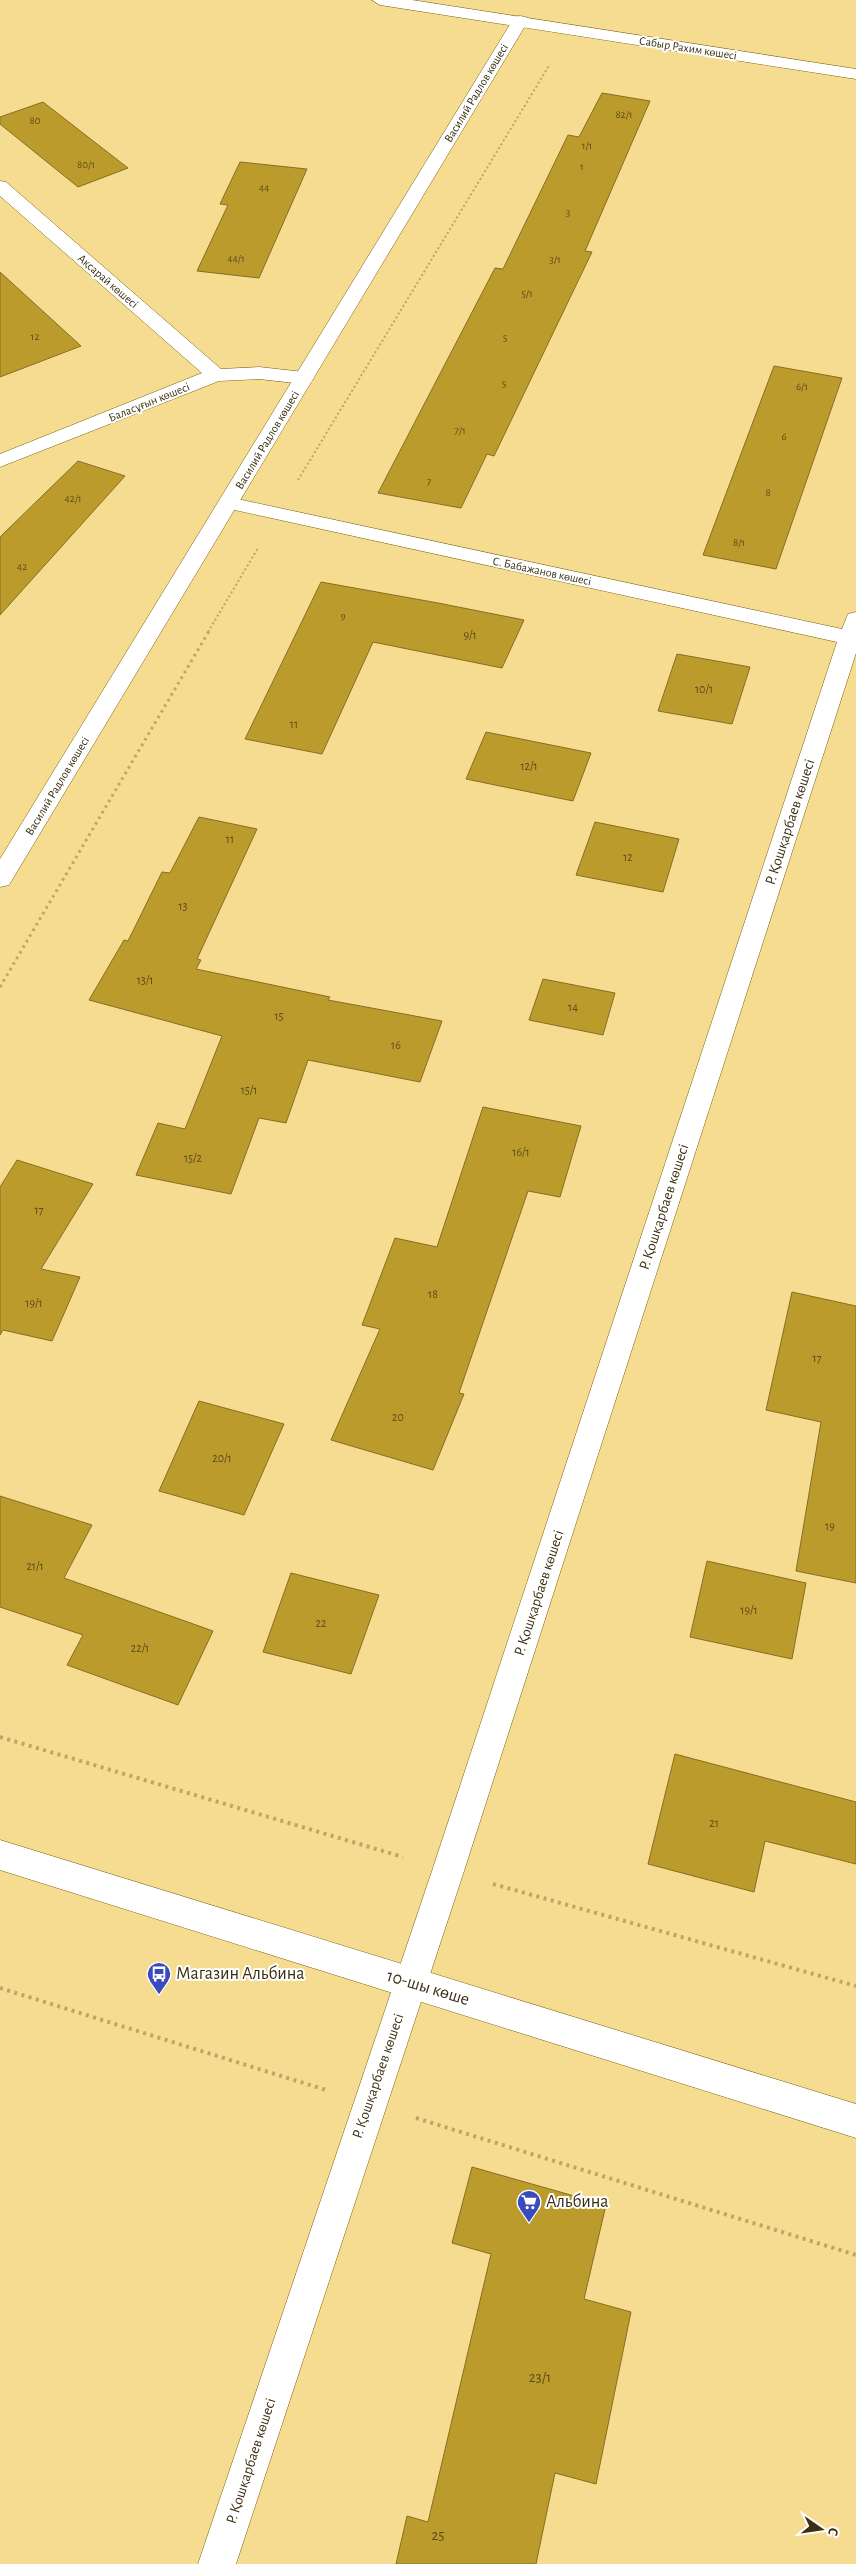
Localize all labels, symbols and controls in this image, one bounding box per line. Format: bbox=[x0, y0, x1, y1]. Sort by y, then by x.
street label: Сабыр Рахим көшесі bbox=[638, 34, 738, 62]
street label: Василий Радлов көшесі bbox=[442, 42, 510, 144]
house number: 82/1 bbox=[615, 109, 633, 120]
house number: 80 bbox=[29, 115, 41, 126]
house number: 1/1 bbox=[582, 140, 592, 151]
house number: 80/1 bbox=[77, 159, 95, 170]
house number: 1 bbox=[580, 161, 584, 172]
house number: 44 bbox=[259, 182, 269, 193]
house number: 3 bbox=[566, 207, 571, 218]
street label: Ақсарай көшесі bbox=[76, 252, 140, 310]
house number: 44/1 bbox=[227, 253, 245, 264]
house number: 3/1 bbox=[549, 254, 561, 265]
house number: 5/1 bbox=[521, 288, 533, 299]
house number: 12 bbox=[31, 331, 39, 342]
house number: 5 bbox=[503, 332, 508, 343]
house number: 5 bbox=[502, 378, 507, 389]
street label: Баласұғын көшесі bbox=[107, 380, 191, 424]
house number: 6/1 bbox=[796, 381, 808, 392]
street label: Василий Радлов көшесі bbox=[233, 389, 301, 491]
house number: 7/1 bbox=[454, 425, 466, 436]
house number: 6 bbox=[781, 431, 787, 442]
house number: 7 bbox=[427, 476, 432, 487]
house number: 8 bbox=[765, 487, 771, 498]
house number: 42/1 bbox=[64, 493, 82, 504]
house number: 8/1 bbox=[733, 537, 745, 548]
street label: С. Бабажанов көшесі bbox=[492, 555, 592, 587]
house number: 42 bbox=[17, 561, 27, 572]
house number: 9 bbox=[340, 610, 346, 621]
house number: 9/1 bbox=[463, 629, 477, 641]
house number: 10/1 bbox=[695, 683, 713, 695]
house number: 11 bbox=[290, 718, 298, 730]
street label: Василий Радлов көшесі bbox=[23, 735, 91, 837]
street label: Р. Қошқарбаев көшесі bbox=[763, 757, 817, 887]
house number: 12/1 bbox=[520, 760, 538, 772]
house number: 11 bbox=[226, 833, 234, 845]
house number: 12 bbox=[623, 851, 633, 863]
house number: 13 bbox=[178, 900, 188, 912]
house number: 13/1 bbox=[137, 974, 153, 986]
house number: 14 bbox=[568, 1001, 578, 1013]
house number: 15 bbox=[274, 1010, 284, 1022]
house number: 16 bbox=[391, 1039, 401, 1051]
house number: 15/1 bbox=[241, 1084, 257, 1096]
street label: Р. Қошқарбаев көшесі bbox=[637, 1142, 691, 1272]
house number: 16/1 bbox=[512, 1146, 530, 1158]
house number: 15/2 bbox=[184, 1152, 203, 1164]
house number: 17 bbox=[34, 1204, 44, 1216]
house number: 18 bbox=[428, 1288, 438, 1300]
house number: 19/1 bbox=[25, 1297, 43, 1309]
house number: 17 bbox=[812, 1352, 822, 1364]
house number: 20 bbox=[392, 1411, 404, 1423]
house number: 20/1 bbox=[212, 1452, 232, 1464]
house number: 19 bbox=[825, 1520, 835, 1532]
street label: Р. Қошқарбаев көшесі bbox=[512, 1528, 566, 1658]
house number: 21/1 bbox=[26, 1560, 44, 1572]
house number: 19/1 bbox=[740, 1604, 758, 1616]
house number: 22 bbox=[316, 1617, 327, 1629]
house number: 22/1 bbox=[131, 1642, 149, 1654]
house number: 21 bbox=[709, 1817, 719, 1829]
bus stop icon: Магазин Альбина bbox=[146, 1961, 172, 1995]
place label: Магазин Альбина bbox=[176, 1964, 305, 1983]
street label: 10-шы көше bbox=[384, 1967, 472, 2009]
street label: Р. Қошқарбаев көшесі bbox=[350, 2012, 406, 2140]
supermarket icon: Альбина bbox=[516, 2189, 542, 2223]
place label: Альбина bbox=[546, 2192, 609, 2211]
house number: 23/1 bbox=[529, 2370, 551, 2385]
street label: Р. Қошқарбаев көшесі bbox=[224, 2396, 278, 2526]
north arrow bbox=[796, 2504, 846, 2554]
text: С bbox=[825, 2526, 840, 2537]
house number: 25 bbox=[431, 2528, 445, 2543]

